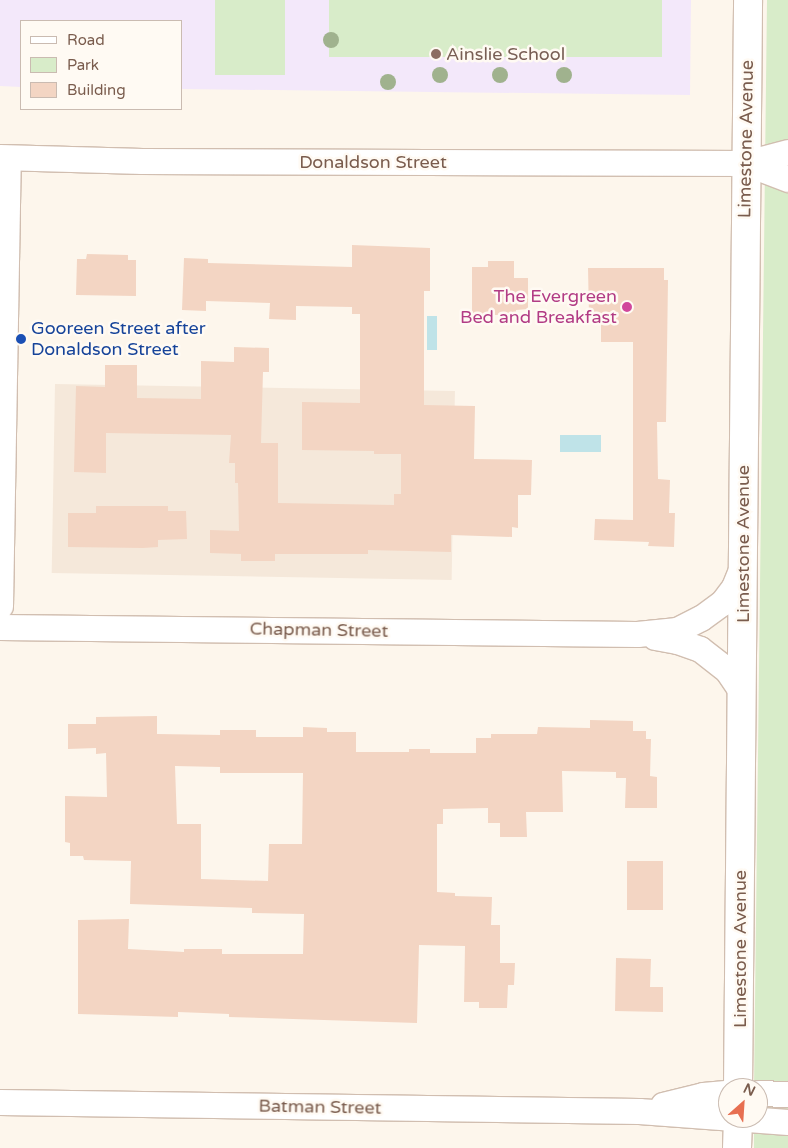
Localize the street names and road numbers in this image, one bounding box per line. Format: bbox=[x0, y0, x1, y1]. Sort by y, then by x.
street label: Limestone Avenue bbox=[734, 60, 758, 218]
street label: Donaldson Street bbox=[299, 151, 447, 173]
street label: Limestone Avenue bbox=[732, 465, 754, 623]
street label: Chapman Street bbox=[249, 618, 389, 642]
street label: Limestone Avenue bbox=[729, 870, 751, 1028]
street label: Batman Street bbox=[258, 1095, 382, 1119]

